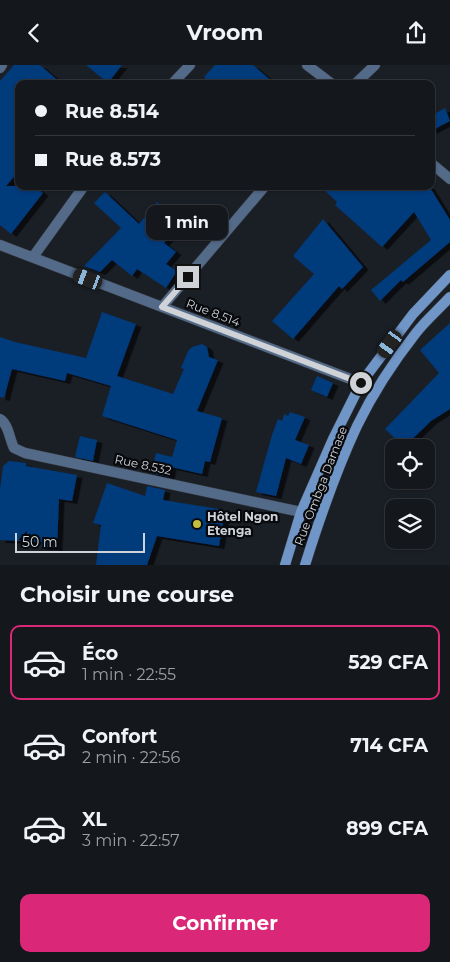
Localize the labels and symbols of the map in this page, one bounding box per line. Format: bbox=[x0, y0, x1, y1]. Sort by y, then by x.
callout: 1 min bbox=[147, 205, 229, 239]
route end bbox=[177, 266, 199, 288]
car bbox=[71, 267, 104, 291]
street label: Rue 8.514 bbox=[184, 295, 242, 330]
car bbox=[375, 327, 404, 361]
route start bbox=[350, 372, 372, 394]
street label: Rue Ombga Damase bbox=[291, 424, 350, 548]
street label: Rue 8.532 bbox=[113, 451, 173, 478]
place label: Hôtel Ngon Etenga bbox=[207, 509, 278, 538]
marker: Hôtel Ngon Etenga bbox=[191, 518, 203, 530]
scale bar bbox=[15, 529, 145, 553]

